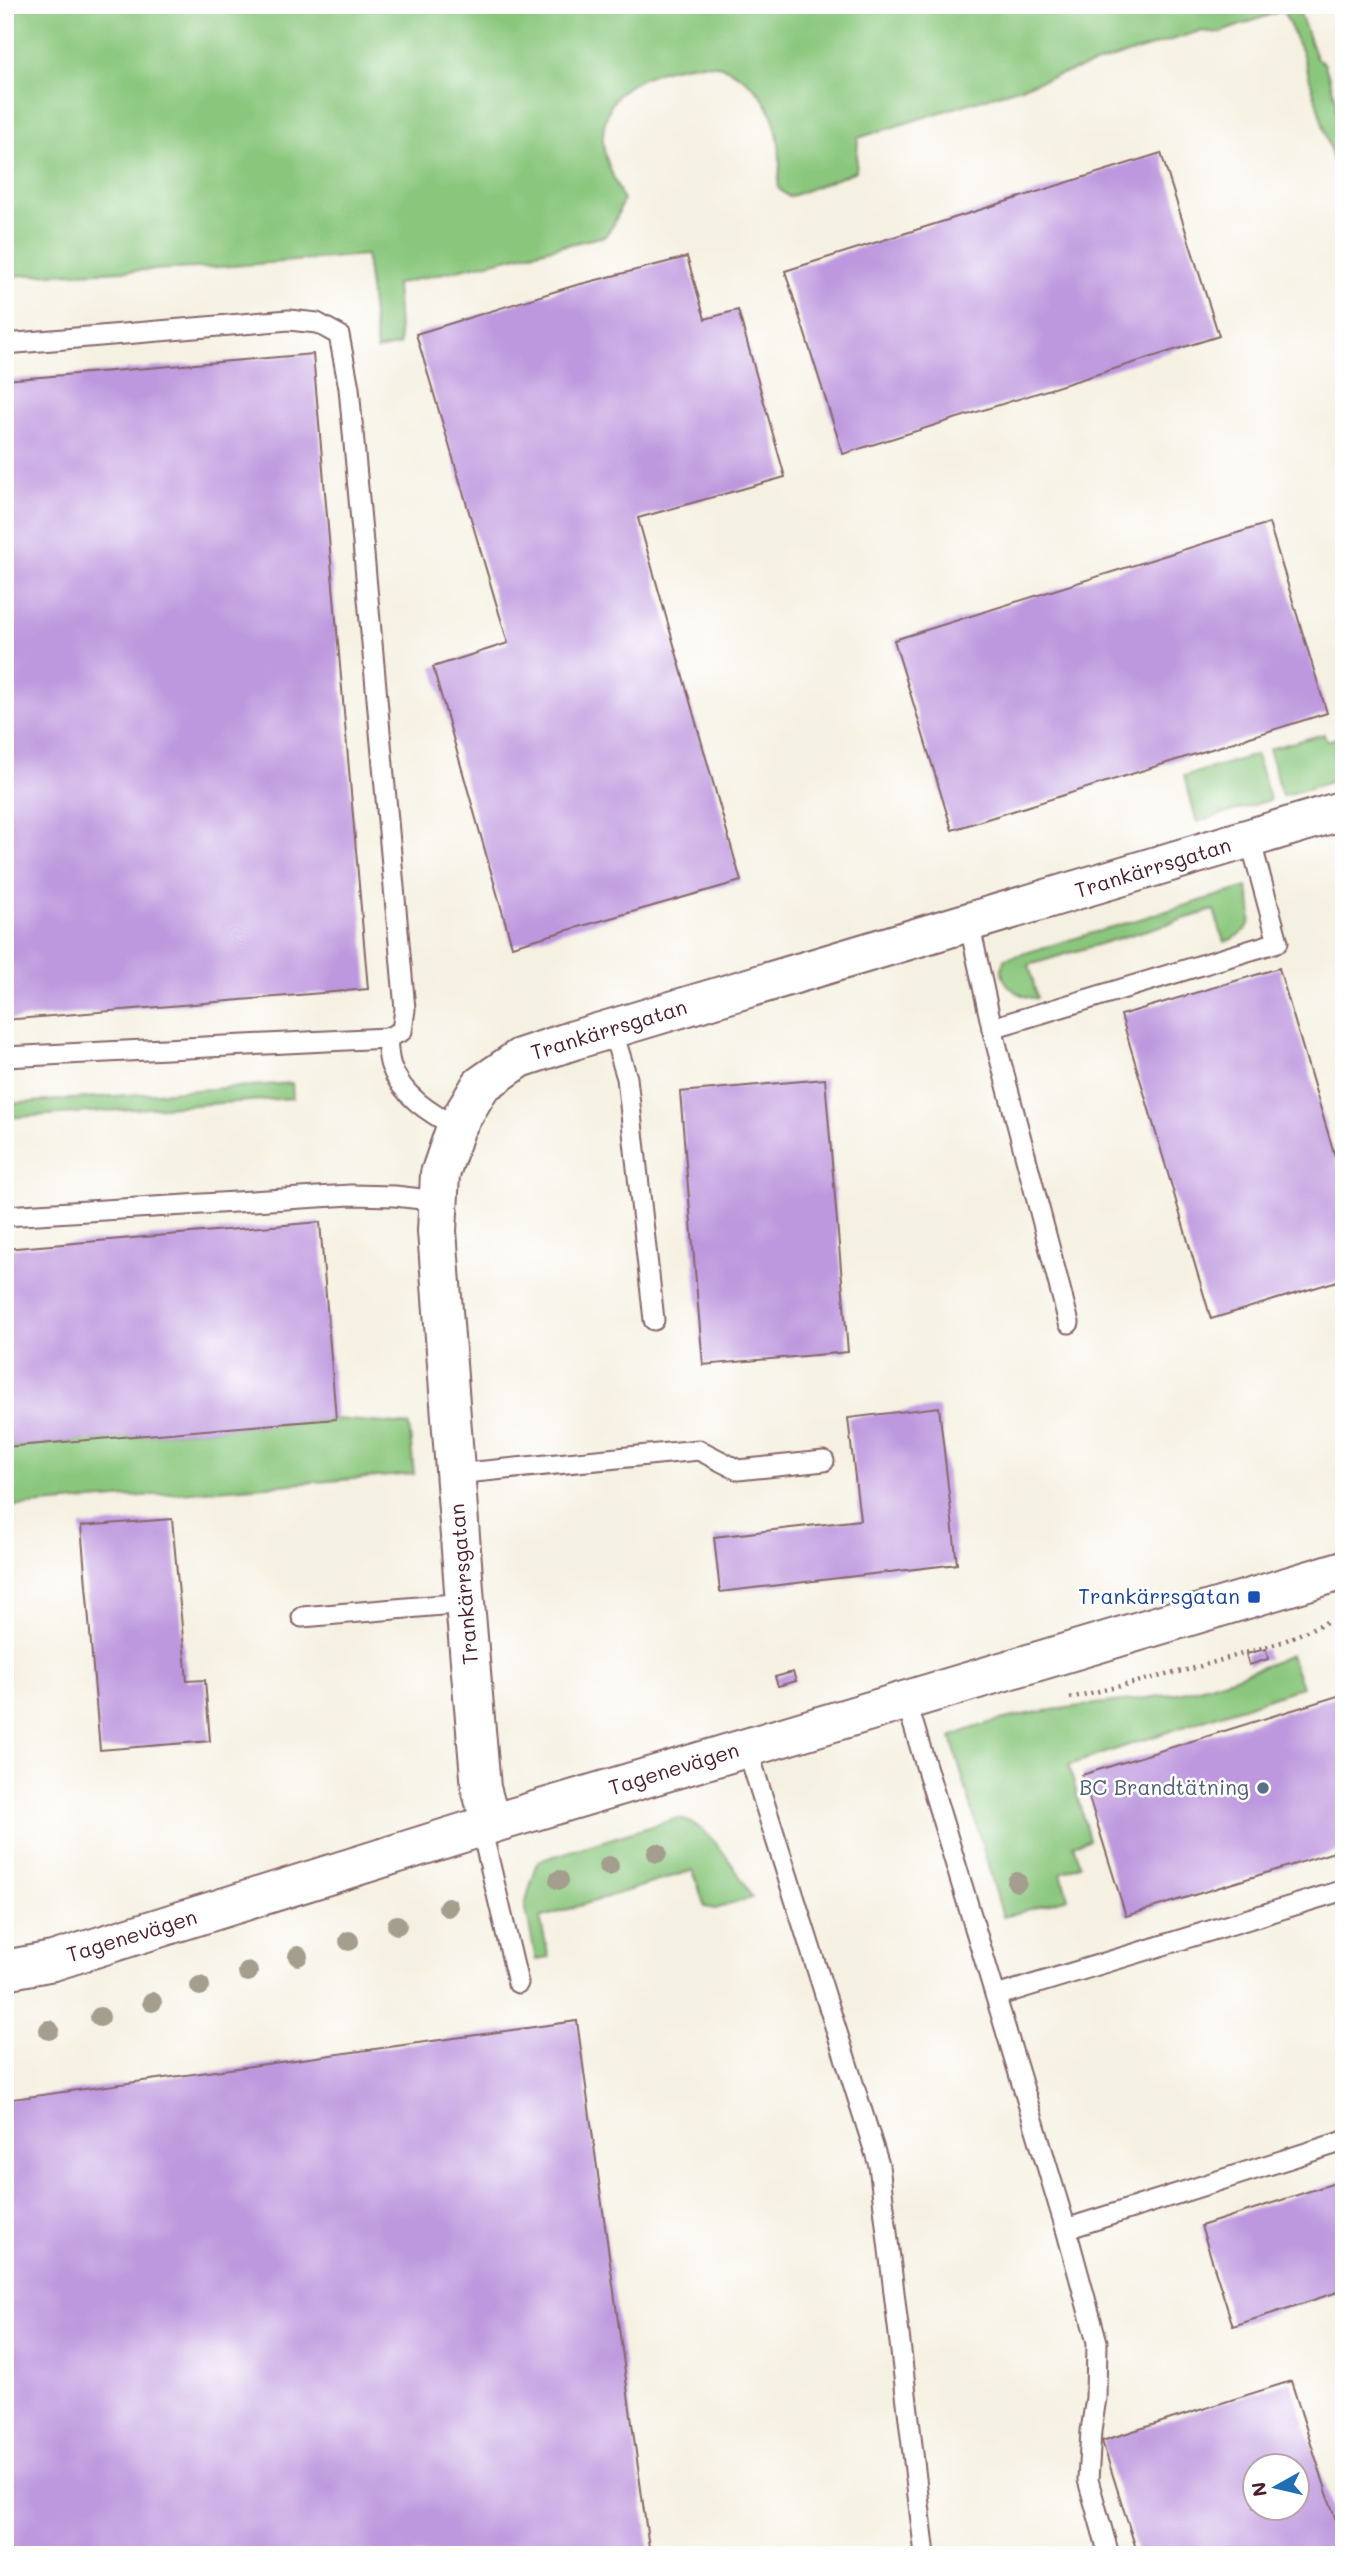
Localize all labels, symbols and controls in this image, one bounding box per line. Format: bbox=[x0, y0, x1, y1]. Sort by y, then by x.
street label: Trankärrsgatan bbox=[1071, 830, 1234, 903]
street label: Trankärrsgatan bbox=[527, 992, 690, 1065]
street label: Trankärrsgatan bbox=[442, 1502, 483, 1666]
place label: Trankärrsgatan bbox=[1078, 1582, 1240, 1609]
marker: Trankärrsgatan bbox=[1246, 1589, 1262, 1605]
street label: Tagenevägen bbox=[605, 1735, 742, 1800]
place label: BC Brandtätning bbox=[1079, 1773, 1249, 1800]
marker: BC Brandtätning bbox=[1255, 1780, 1271, 1796]
street label: Tagenevägen bbox=[63, 1902, 200, 1967]
north arrow bbox=[1240, 2452, 1310, 2522]
text: N bbox=[1245, 2481, 1272, 2498]

